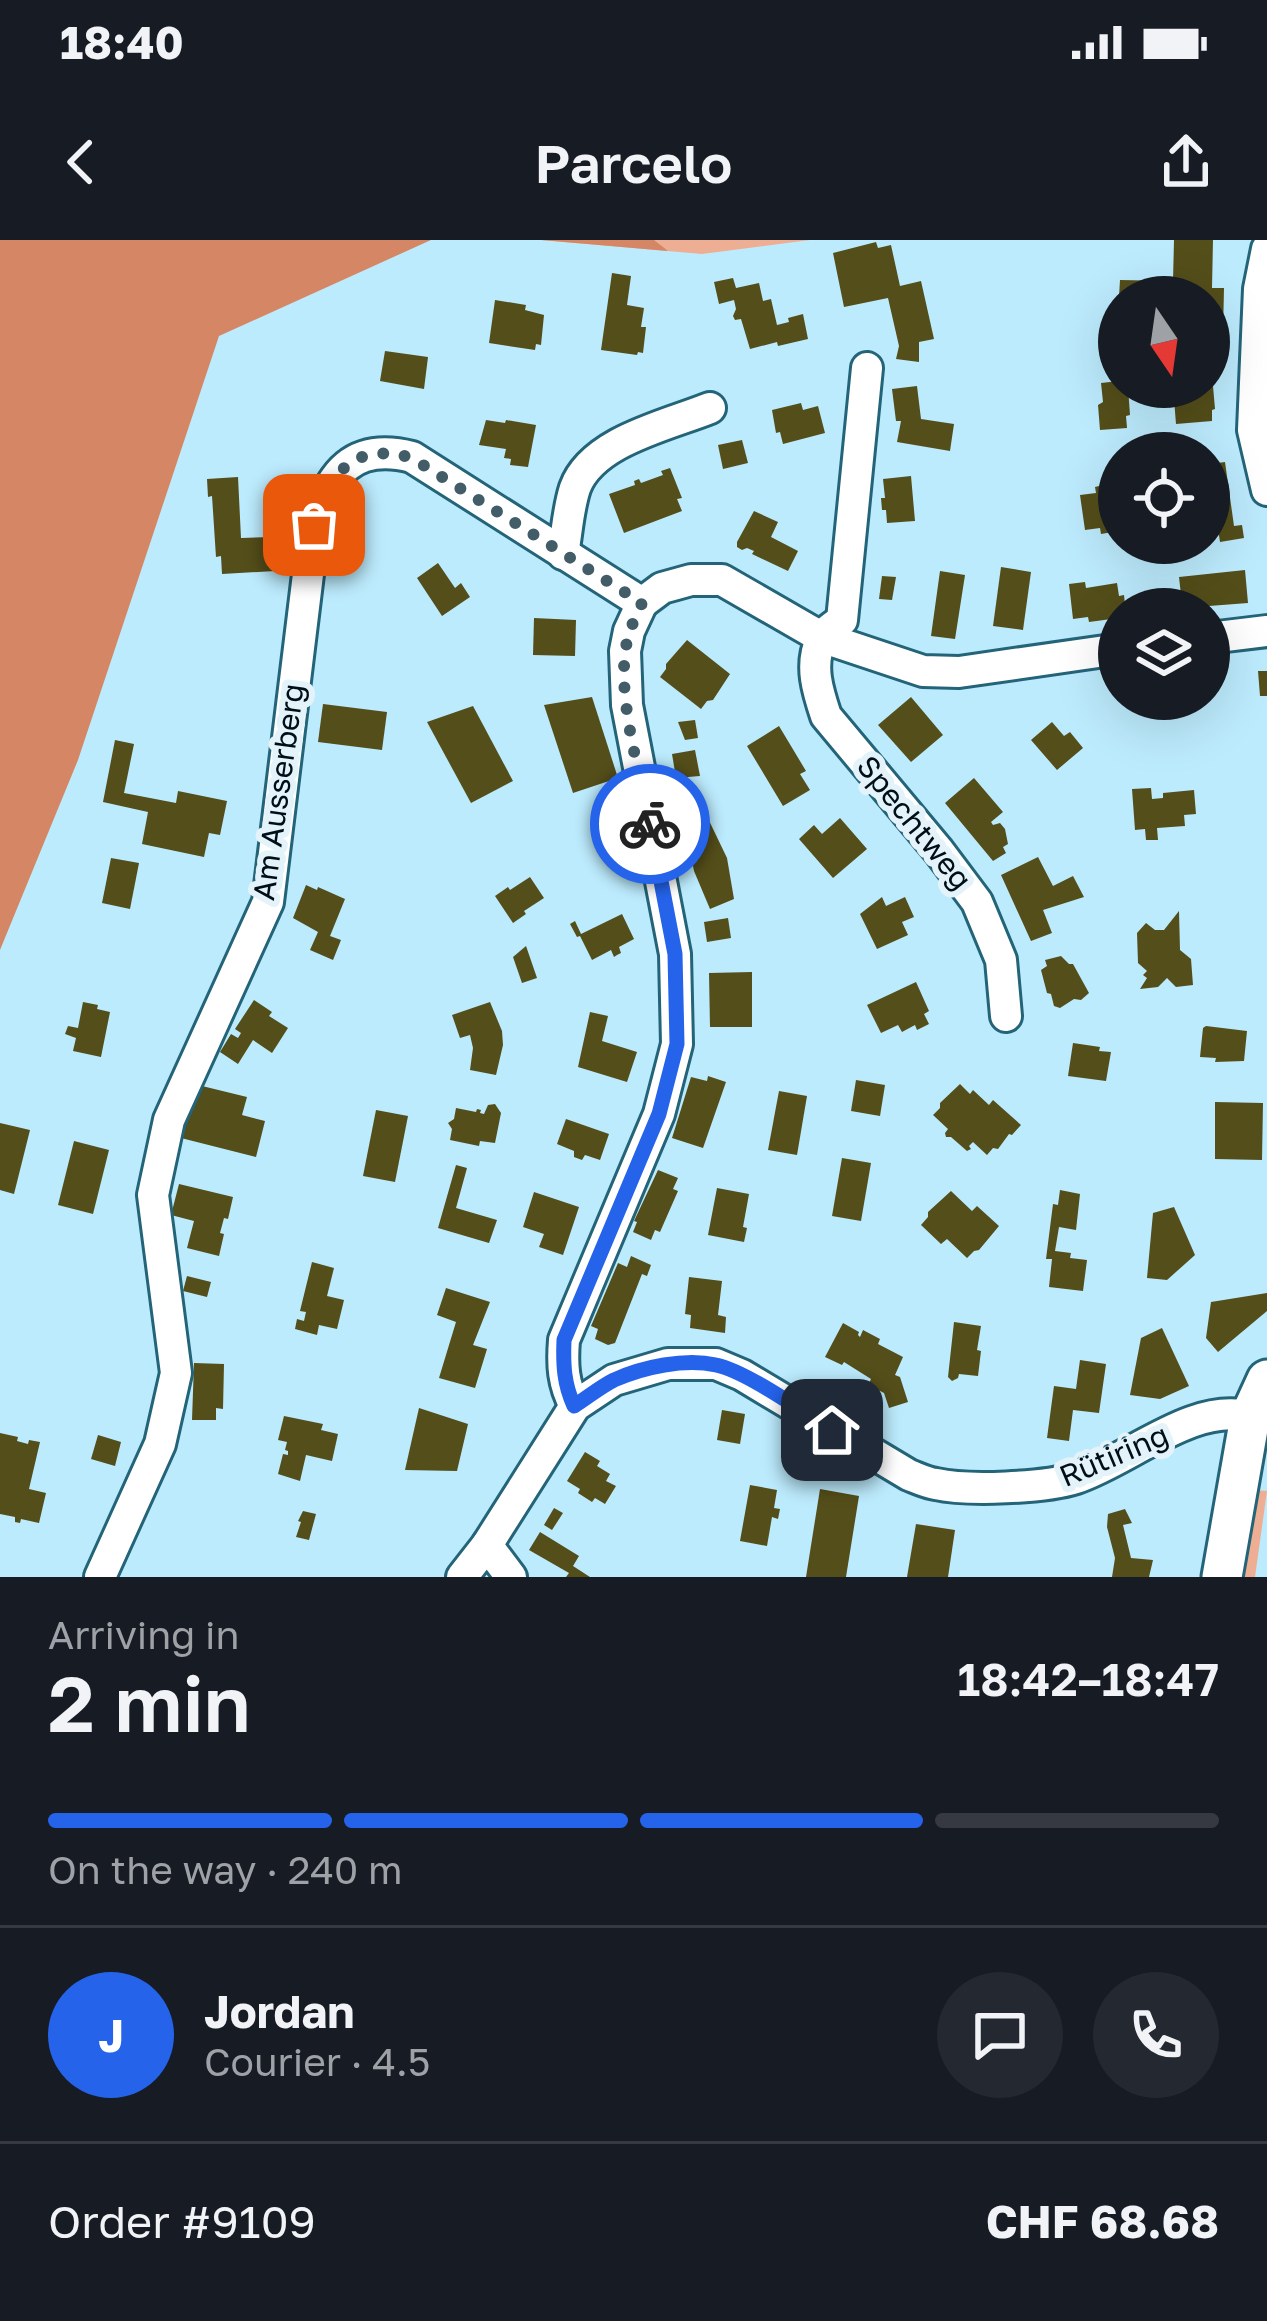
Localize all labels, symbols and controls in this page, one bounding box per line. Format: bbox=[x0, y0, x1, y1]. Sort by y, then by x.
text: 18:40 bbox=[60, 15, 184, 69]
icon: back bbox=[48, 129, 114, 195]
icon: share bbox=[1153, 129, 1219, 195]
text: Parcelo bbox=[535, 130, 732, 195]
north arrow bbox=[1098, 276, 1230, 408]
map controls bbox=[1098, 276, 1230, 720]
button: locate bbox=[1098, 432, 1230, 564]
pin bbox=[263, 474, 365, 576]
icon: bag bbox=[281, 492, 347, 558]
button: layers bbox=[1098, 588, 1230, 720]
street label: Am Ausserberg bbox=[245, 681, 311, 903]
street label: Spechtweg bbox=[850, 748, 980, 897]
courier bbox=[590, 764, 710, 884]
icon: bike bbox=[617, 791, 683, 857]
pin bbox=[781, 1379, 883, 1481]
icon: home bbox=[799, 1397, 865, 1463]
street label: Rütiring bbox=[1054, 1416, 1173, 1494]
text: Arriving in bbox=[48, 1611, 239, 1658]
text: 18:42–18:47 bbox=[958, 1652, 1219, 1706]
text: 2 min bbox=[48, 1656, 251, 1749]
text: On the way · 240 m bbox=[48, 1846, 403, 1893]
button: chat bbox=[937, 1972, 1063, 2098]
button: phone bbox=[1093, 1972, 1219, 2098]
text: Jordan bbox=[204, 1984, 355, 2038]
text: J bbox=[98, 2008, 124, 2062]
text: Courier · 4.5 bbox=[204, 2038, 430, 2085]
text: Order #9109 bbox=[48, 2194, 316, 2248]
text: CHF 68.68 bbox=[986, 2194, 1219, 2248]

